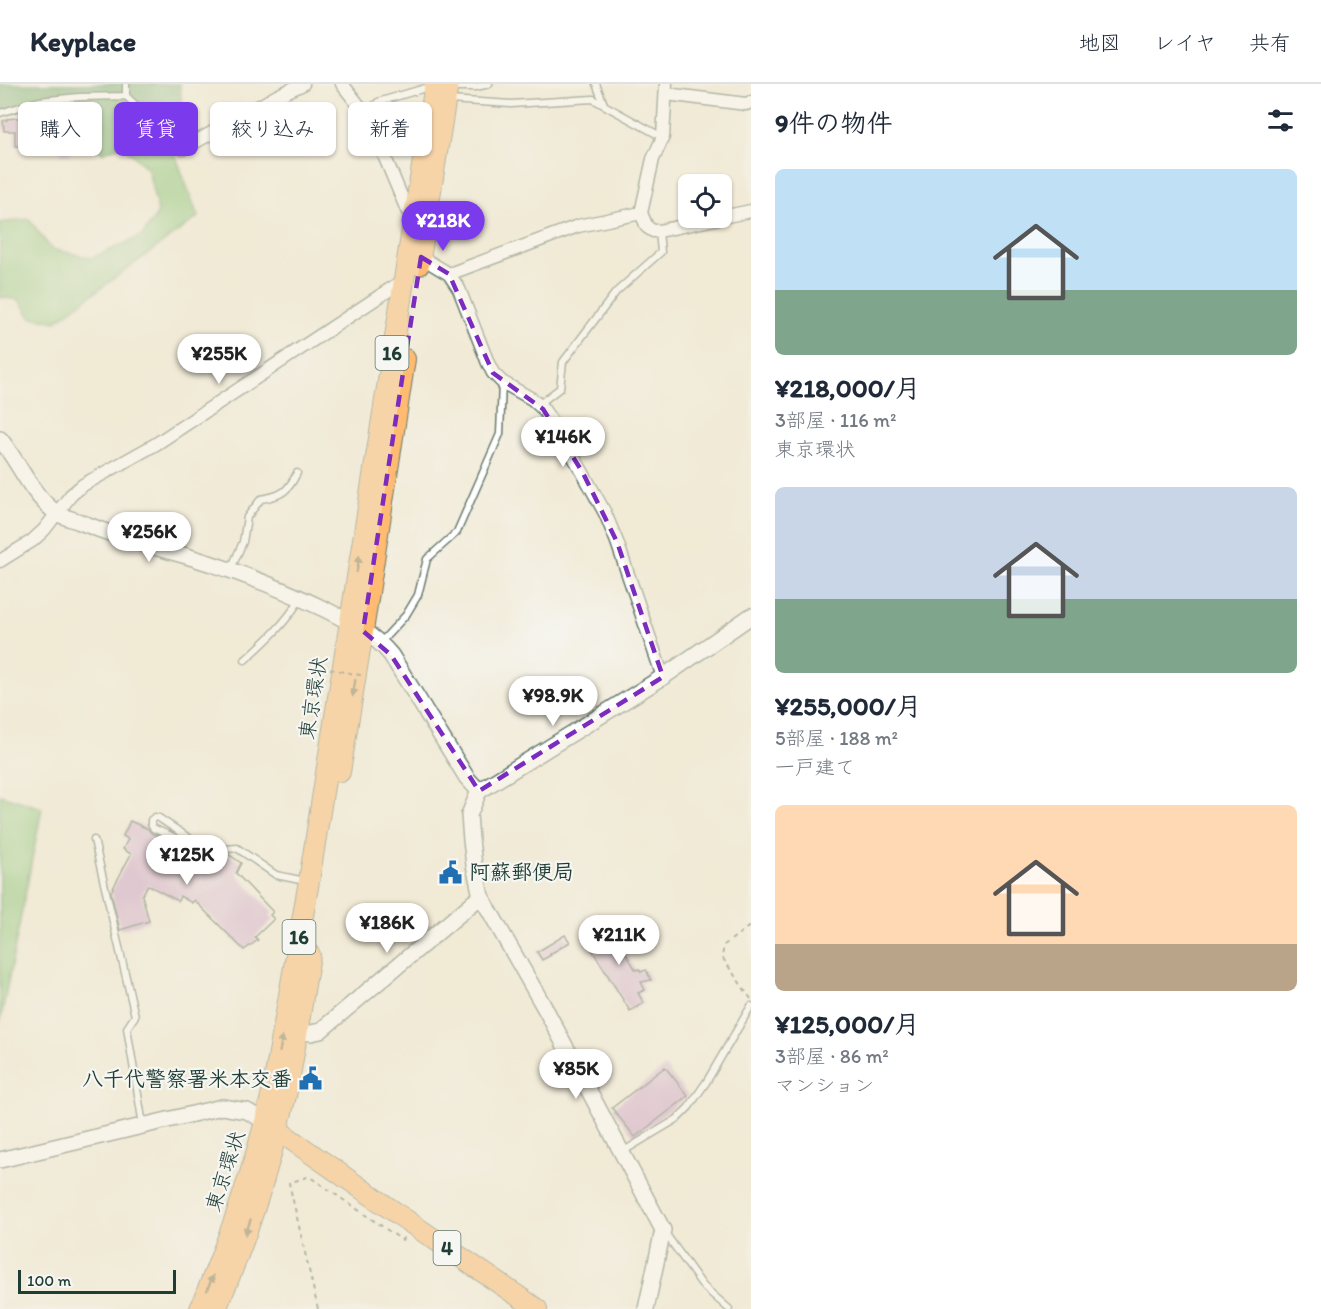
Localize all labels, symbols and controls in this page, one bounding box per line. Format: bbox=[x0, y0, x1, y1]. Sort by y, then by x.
text: Keyplace bbox=[30, 24, 136, 58]
text: 地図 bbox=[1079, 30, 1121, 55]
text: レイヤ bbox=[1154, 30, 1216, 55]
text: 共有 bbox=[1249, 30, 1291, 55]
chip: 購入 bbox=[18, 102, 102, 156]
chip: 賃貸 bbox=[114, 102, 198, 156]
chip: 絞り込み bbox=[210, 102, 336, 156]
chip: 新着 bbox=[348, 102, 432, 156]
icon: filters bbox=[1264, 104, 1297, 137]
text: 9件の物件 bbox=[775, 107, 893, 139]
map controls bbox=[678, 174, 732, 228]
button: locate bbox=[678, 174, 732, 228]
pin: ¥218K bbox=[401, 201, 485, 252]
text: ¥218K bbox=[416, 208, 470, 232]
icon: home bbox=[982, 208, 1090, 316]
pin: ¥255K bbox=[177, 334, 261, 385]
road number: 16 bbox=[376, 336, 408, 370]
text: ¥255K bbox=[191, 341, 247, 365]
text: ¥218,000/月 bbox=[775, 372, 921, 404]
text: 3部屋 · 116 m² bbox=[775, 408, 896, 432]
pin: ¥146K bbox=[521, 417, 605, 468]
text: ¥146K bbox=[535, 424, 591, 448]
text: 東京環状 bbox=[775, 437, 855, 461]
pin: ¥256K bbox=[107, 512, 191, 563]
text: ¥256K bbox=[121, 519, 177, 543]
icon: home bbox=[982, 526, 1090, 634]
one-way arrow bbox=[354, 555, 363, 574]
street label: 東京環状 bbox=[294, 654, 331, 741]
pin: ¥98.9K bbox=[504, 676, 602, 727]
one-way arrow bbox=[349, 679, 358, 698]
text: ¥98.9K bbox=[523, 683, 583, 707]
text: ¥255,000/月 bbox=[775, 690, 922, 722]
text: 5部屋 · 188 m² bbox=[775, 726, 898, 750]
text: 一戸建て bbox=[775, 755, 855, 779]
pin: ¥125K bbox=[145, 835, 229, 886]
text: ¥125K bbox=[160, 842, 214, 866]
icon: home bbox=[982, 844, 1090, 952]
public building icon: 阿蘇郵便局 bbox=[438, 859, 464, 885]
place label: 阿蘇郵便局 bbox=[469, 859, 574, 884]
pin: ¥186K bbox=[345, 903, 429, 954]
text: ¥186K bbox=[360, 910, 414, 934]
pin: ¥211K bbox=[577, 915, 661, 966]
road number: 16 bbox=[282, 920, 316, 954]
text: ¥211K bbox=[592, 922, 646, 946]
text: ¥125,000/月 bbox=[775, 1008, 920, 1040]
one-way arrow bbox=[277, 1034, 286, 1053]
text: 3部屋 · 86 m² bbox=[775, 1044, 889, 1068]
pin: ¥85K bbox=[540, 1049, 612, 1100]
text: ¥85K bbox=[553, 1056, 599, 1080]
place label: 八千代警察署米本交番 bbox=[82, 1066, 292, 1091]
public building icon: 八千代警察署米本交番 bbox=[297, 1066, 323, 1092]
text: マンション bbox=[775, 1073, 874, 1097]
street label: 東京環状 bbox=[200, 1127, 249, 1215]
one-way arrow bbox=[243, 1218, 253, 1236]
road number: 4 bbox=[434, 1231, 460, 1265]
scale bar bbox=[18, 1267, 176, 1294]
text: 100 m bbox=[27, 1271, 71, 1290]
one-way arrow bbox=[206, 1274, 215, 1292]

